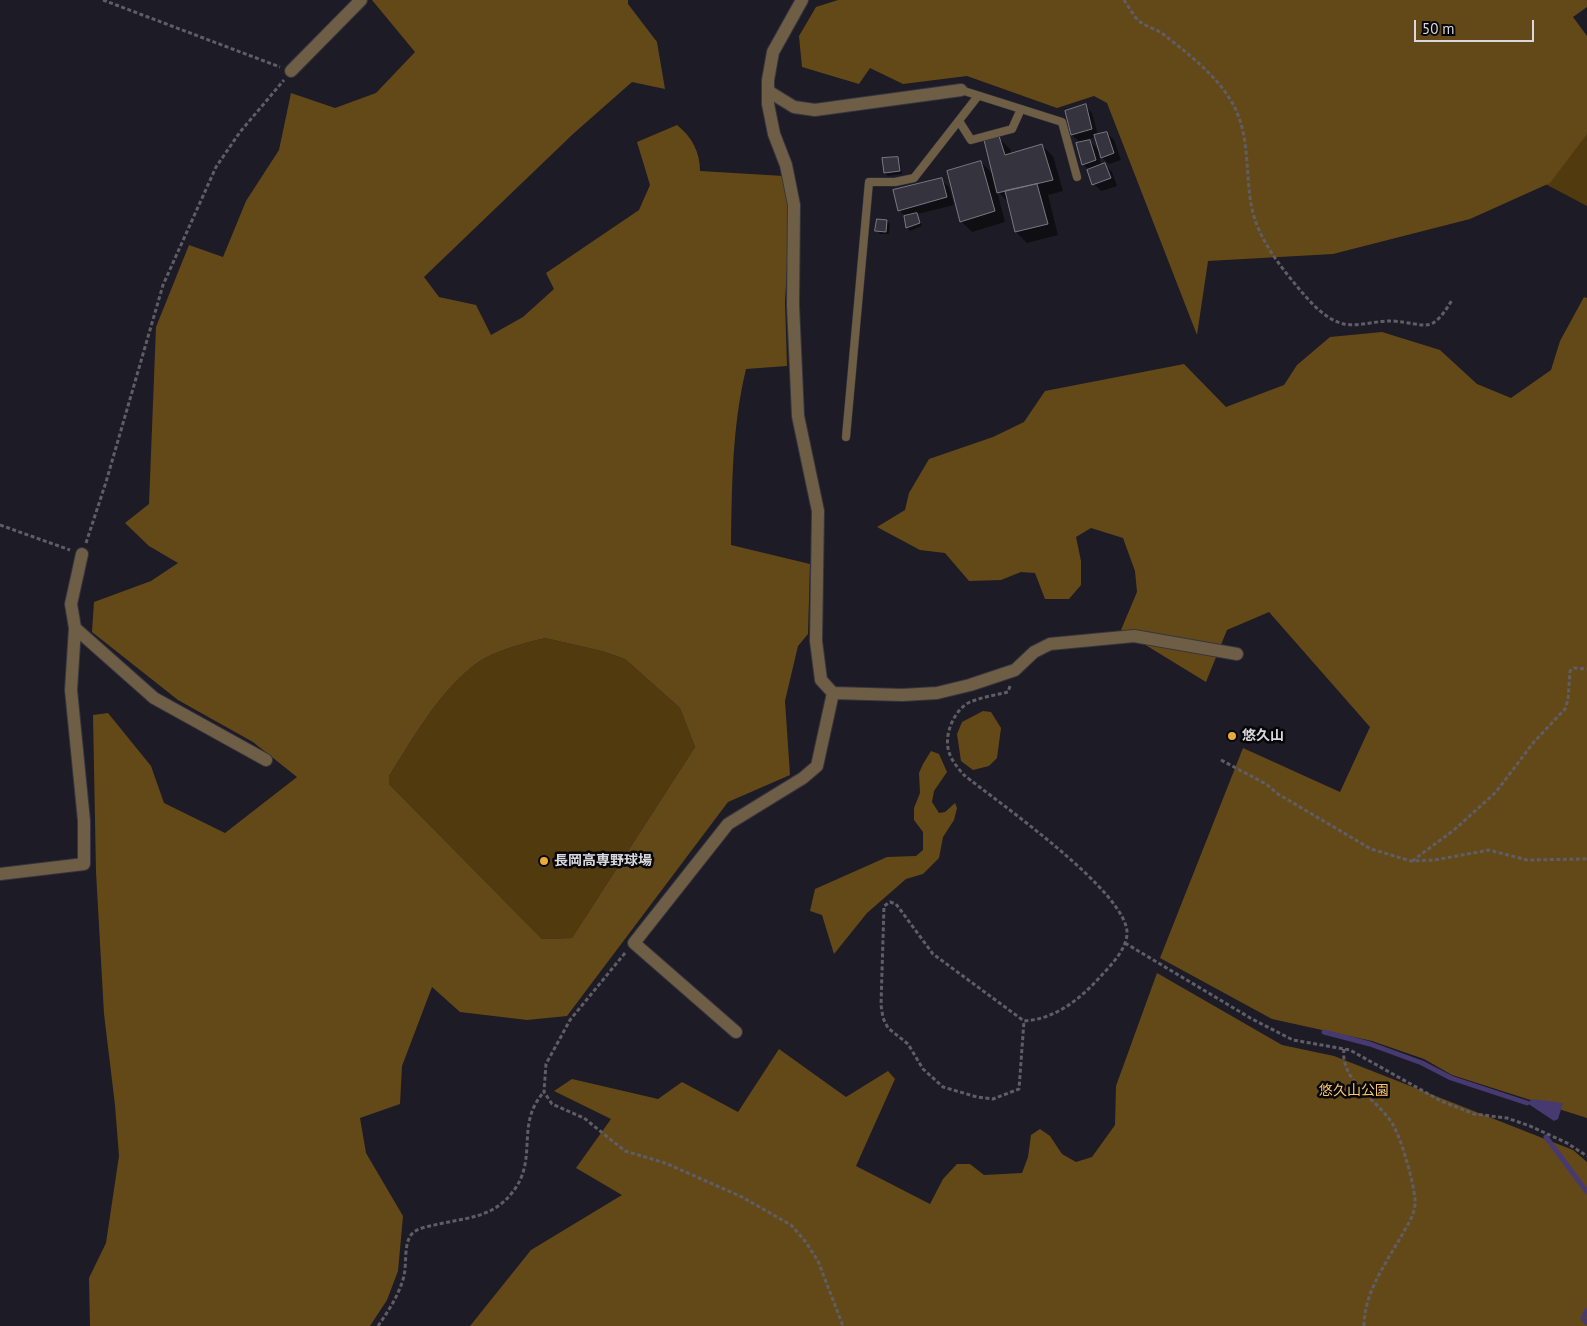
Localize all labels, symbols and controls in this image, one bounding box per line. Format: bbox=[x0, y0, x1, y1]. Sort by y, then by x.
scale bar bbox=[1417, 10, 1537, 42]
text: 50 m bbox=[1422, 19, 1455, 38]
place label: 悠久山 bbox=[1242, 728, 1284, 744]
marker: 悠久山 bbox=[1226, 730, 1238, 742]
place label: 長岡高専野球場 bbox=[554, 853, 652, 869]
marker: 長岡高専野球場 bbox=[538, 855, 550, 867]
park label: 悠久山公園 bbox=[1319, 1083, 1389, 1099]

